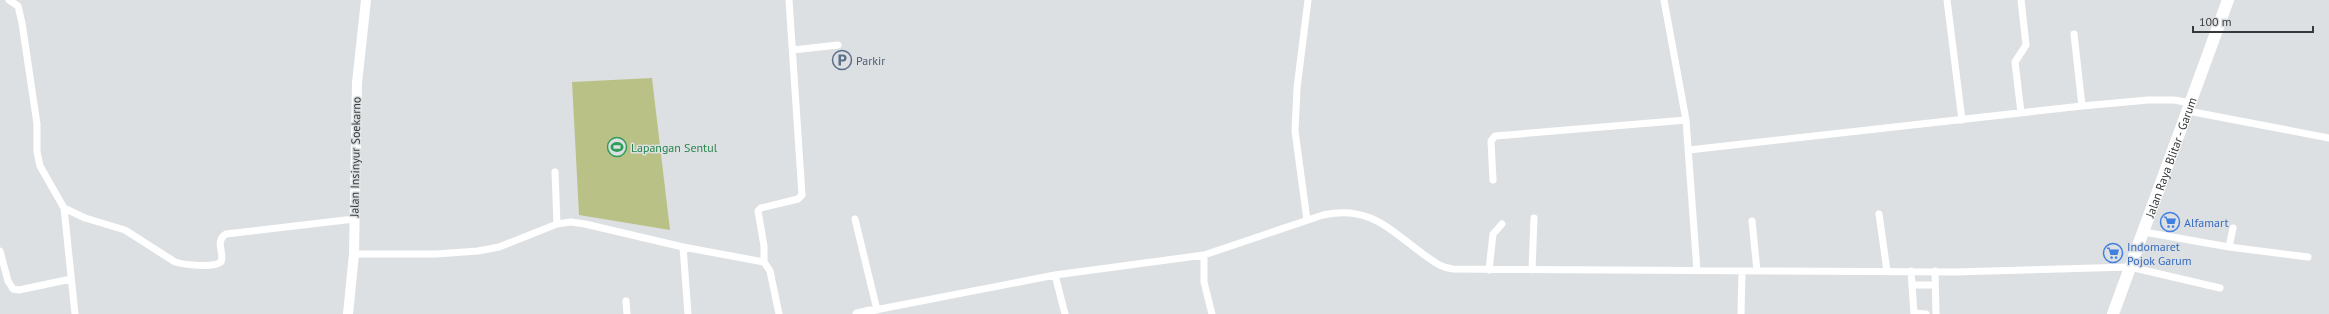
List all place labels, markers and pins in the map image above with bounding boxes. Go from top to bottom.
parking icon: Parkir [831,49,853,71]
place label: Parkir [856,53,885,68]
sports icon: Lapangan Sentul [606,136,628,158]
place label: Lapangan Sentul [631,140,718,155]
supermarket icon: Alfamart [2159,211,2181,233]
place label: Alfamart [2184,215,2229,230]
place label: Indomaret Pojok Garum [2127,239,2192,268]
supermarket icon: Indomaret Pojok Garum [2102,242,2124,264]

